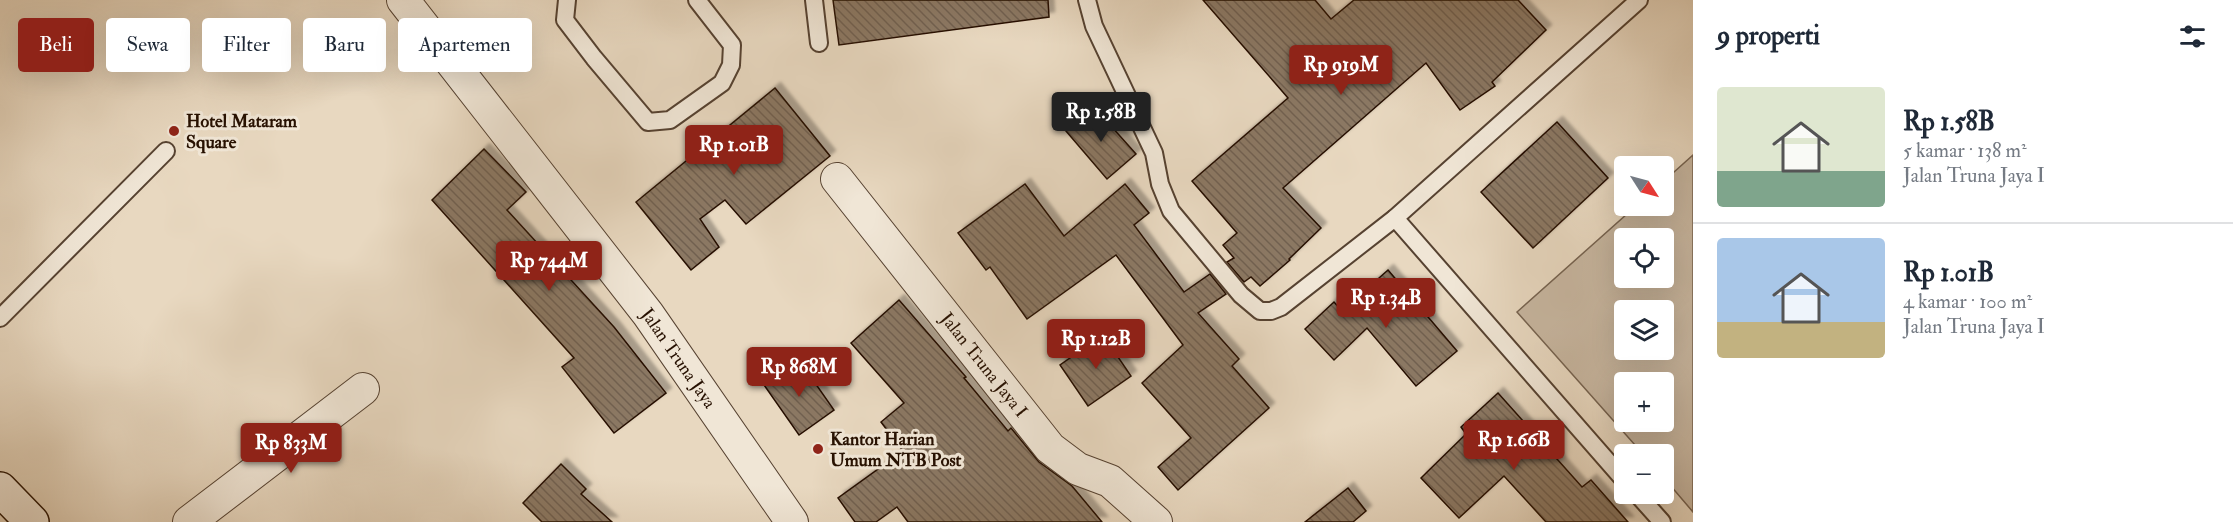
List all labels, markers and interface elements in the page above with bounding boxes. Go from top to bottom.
chip: Beli [18,18,94,72]
chip: Sewa [106,18,190,72]
chip: Filter [202,18,291,72]
chip: Baru [303,18,386,72]
chip: Apartemen [398,18,532,72]
text: 9 properti [1717,20,1820,52]
icon: filters [2176,20,2209,53]
pin: Rp 919M [1286,45,1396,96]
text: Rp 919M [1303,52,1379,77]
pin: Rp 1.58B [1039,92,1163,143]
text: Rp 1.58B [1066,99,1136,124]
text: Rp 1.58B [1903,106,1995,138]
place label: Hotel Mataram Square [186,110,298,154]
icon: home [1765,111,1837,183]
marker: Hotel Mataram Square [167,124,181,138]
pin: Rp 1.01B [672,125,796,176]
text: Rp 1.01B [699,132,769,157]
text: 5 kamar · 138 m² [1903,138,2027,163]
north arrow [1614,156,1674,216]
map controls [1614,156,1674,504]
text: Jalan Truna Jaya I [1903,163,2045,188]
button: locate [1614,228,1674,288]
pin: Rp 744M [494,241,604,292]
text: Rp 744M [510,248,588,273]
text: Rp 1.01B [1903,257,1994,289]
icon: home [1765,262,1837,334]
pin: Rp 1.34B [1324,278,1448,329]
text: Rp 1.34B [1350,285,1422,310]
text: 4 kamar · 100 m² [1903,289,2032,314]
button: layers [1614,300,1674,360]
street label: Jalan Truna Jaya [635,303,721,414]
street label: Jalan Truna Jaya I [934,307,1032,422]
text: Jalan Truna Jaya I [1903,314,2045,339]
pin: Rp 1.12B [1034,319,1158,370]
text: Rp 1.12B [1061,326,1131,351]
pin: Rp 868M [744,347,854,398]
text: Rp 868M [761,354,837,379]
button: + [1614,372,1674,432]
pin: Rp 1.66B [1452,420,1576,471]
pin: Rp 833M [236,423,346,474]
text: Rp 1.66B [1478,427,1550,452]
place label: Kantor Harian Umum NTB Post [830,428,962,472]
text: Rp 833M [255,430,327,455]
marker: Kantor Harian Umum NTB Post [811,442,825,456]
button: − [1614,444,1674,504]

